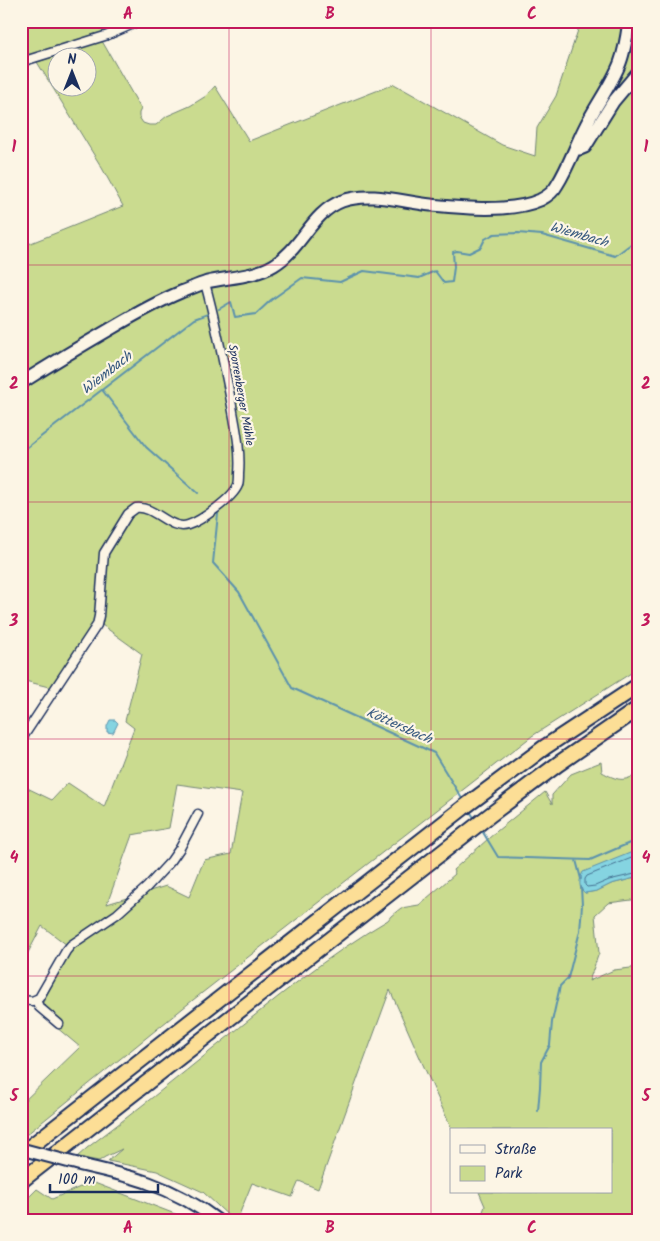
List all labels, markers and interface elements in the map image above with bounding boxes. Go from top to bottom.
text: A [123,2,133,27]
text: B [325,2,335,27]
text: C [527,2,537,27]
north arrow [48,48,98,98]
text: N [68,49,77,71]
text: 1 [12,135,17,160]
text: 1 [644,135,649,160]
water label: Wiembach [547,216,612,254]
street label: Sporrenberger Mühle [223,343,259,448]
water label: Wiembach [77,345,138,400]
text: 2 [9,372,19,397]
text: 2 [641,372,651,397]
text: 3 [9,609,19,634]
text: 3 [641,609,651,634]
water label: Köttersbach [363,702,437,751]
text: 4 [10,846,19,871]
text: 4 [642,846,651,871]
text: 5 [9,1084,20,1109]
text: 5 [641,1084,652,1109]
legend [450,1128,612,1194]
text: Straße [495,1138,537,1162]
scale bar [50,1161,158,1193]
text: Park [495,1162,523,1186]
text: 100 m [58,1168,96,1192]
text: A [123,1216,133,1241]
text: B [325,1216,335,1241]
text: C [527,1216,537,1241]

